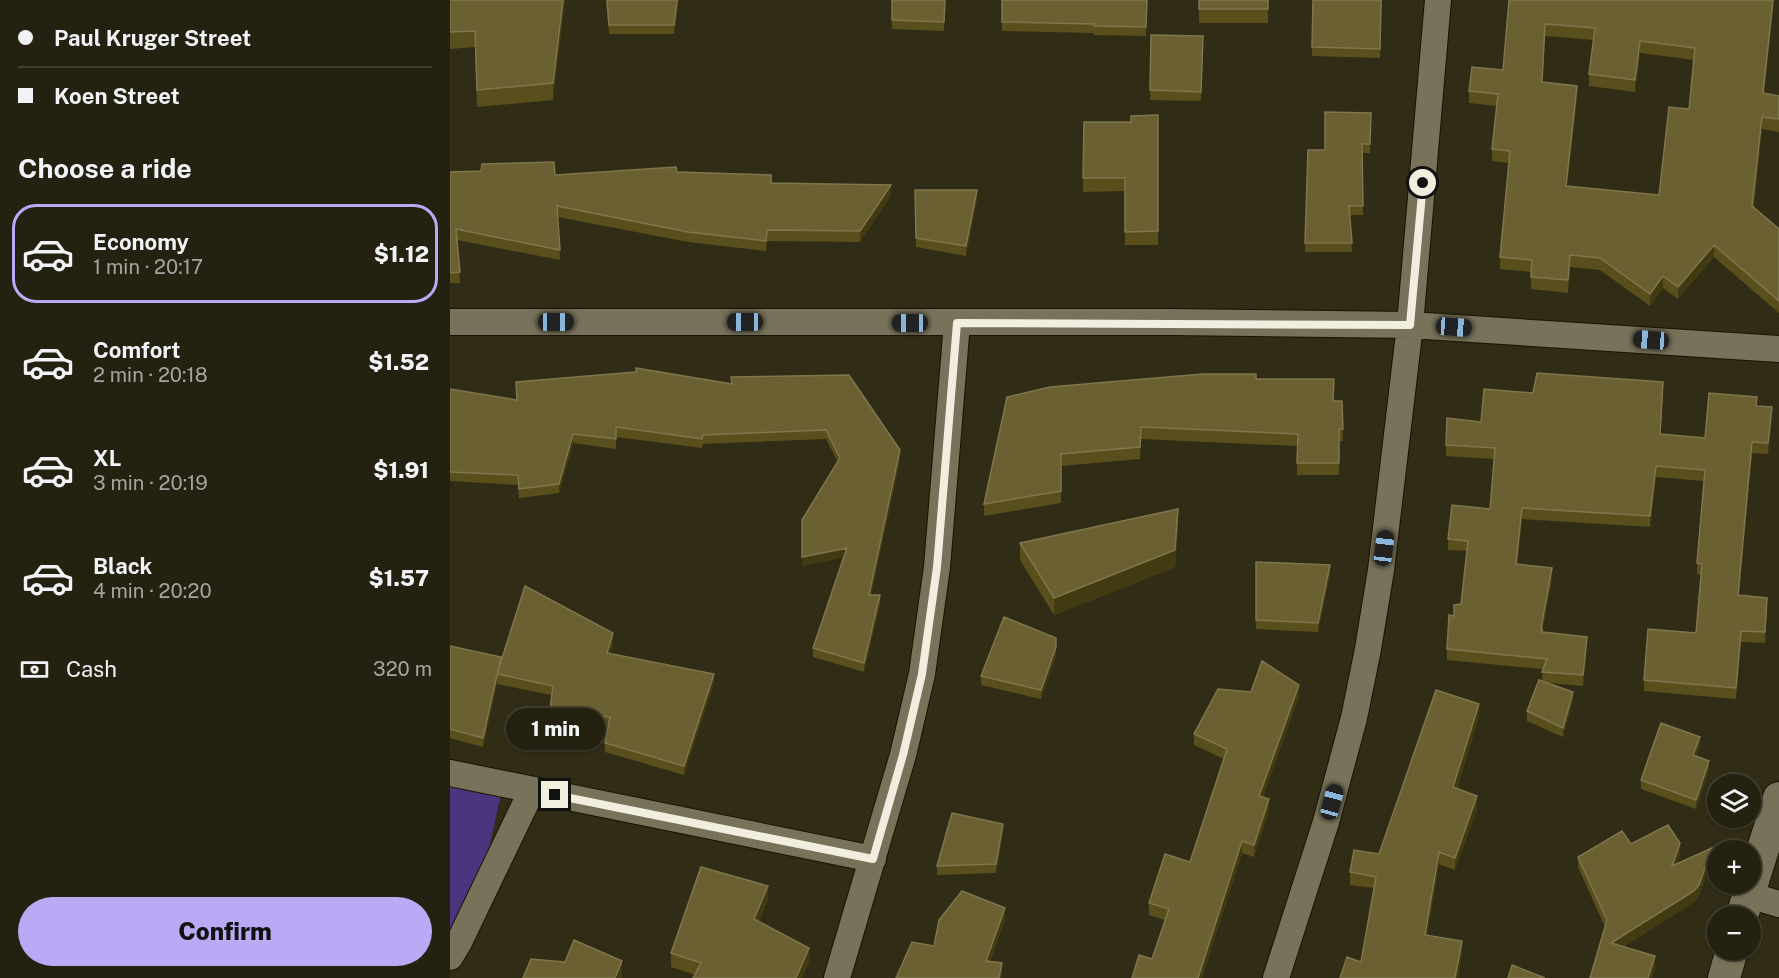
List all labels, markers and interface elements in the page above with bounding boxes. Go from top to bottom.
text: Paul Kruger Street [54,25,251,51]
text: Koen Street [54,83,180,109]
text: Choose a ride [18,152,192,184]
route start [1409,169,1436,196]
icon: car [21,227,75,281]
text: Economy [93,229,189,255]
text: $1.12 [374,241,429,267]
text: 1 min · 20:17 [93,255,203,279]
car [538,313,574,331]
car [727,313,763,331]
car [892,314,928,332]
car [1435,317,1473,337]
car [1632,330,1670,350]
icon: car [21,335,75,389]
text: Comfort [93,337,180,363]
text: $1.52 [368,349,429,375]
text: 2 min · 20:18 [93,363,208,387]
icon: car [21,443,75,497]
text: XL [93,445,121,471]
text: $1.91 [373,457,429,483]
text: 3 min · 20:19 [93,471,208,495]
car [1373,529,1395,567]
icon: car [21,551,75,605]
text: Black [93,553,152,579]
text: $1.57 [369,565,429,591]
text: 4 min · 20:20 [93,579,212,603]
icon: cash [18,653,51,686]
text: Cash [66,656,117,682]
text: 320 m [373,657,432,681]
callout: 1 min [506,708,604,750]
text: 1 min [531,717,580,741]
map controls [1707,774,1761,960]
button: layers [1707,774,1761,828]
route end [541,781,568,808]
car [1319,782,1345,822]
button: + [1707,840,1761,894]
button: Confirm [18,897,432,966]
button: − [1707,906,1761,960]

